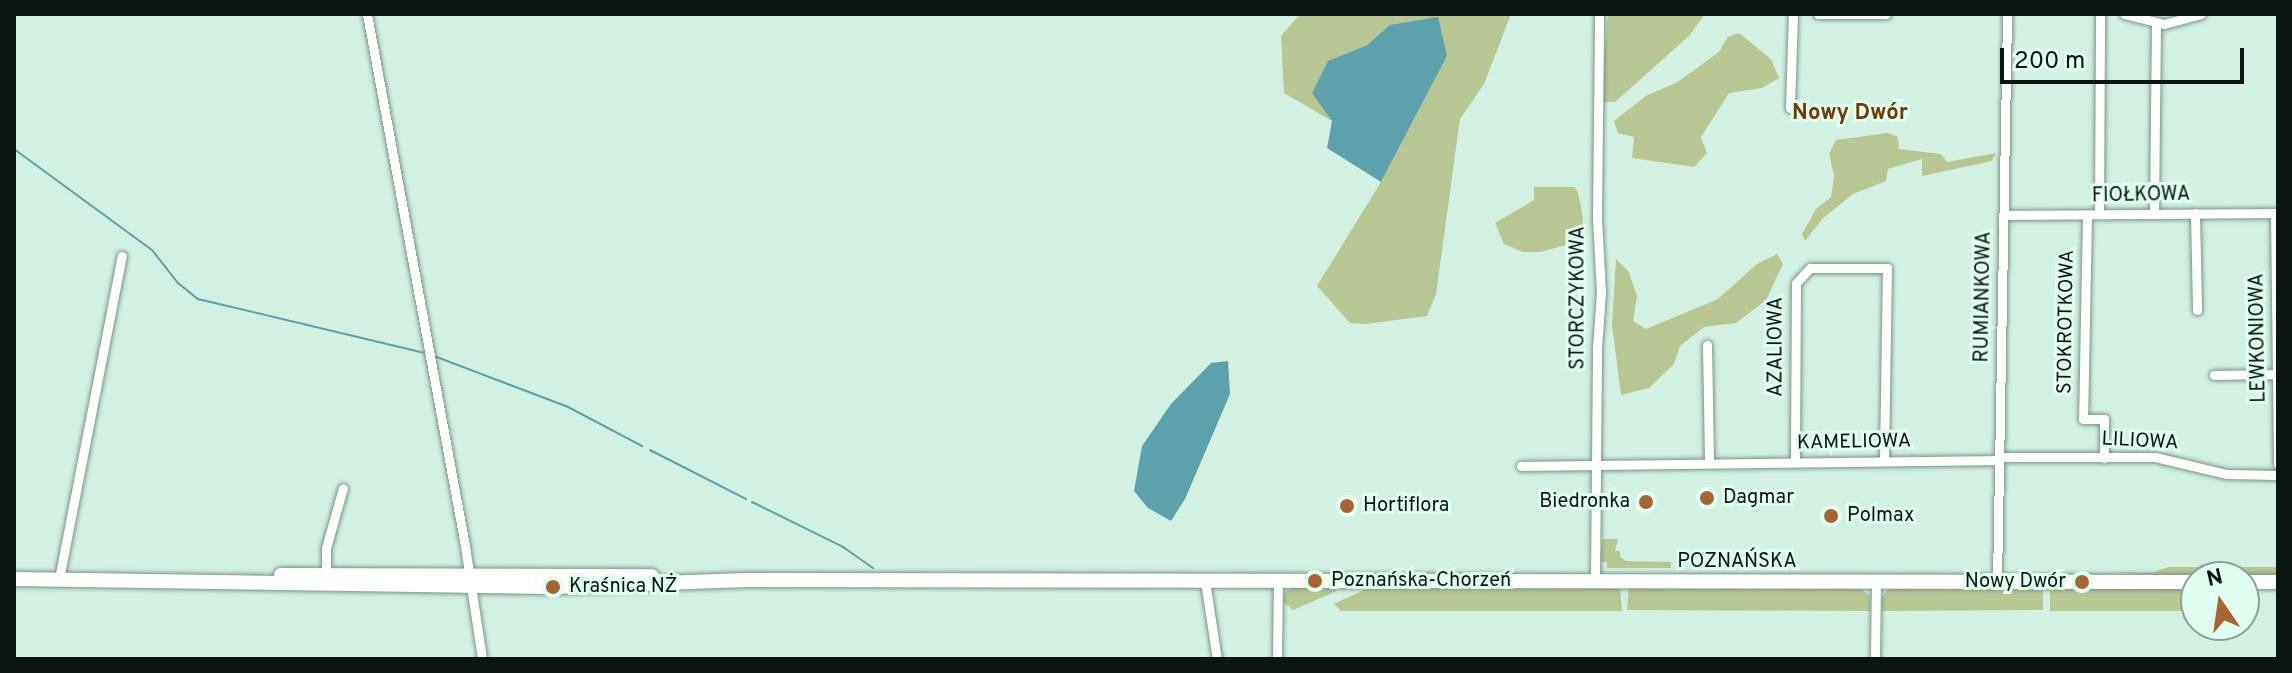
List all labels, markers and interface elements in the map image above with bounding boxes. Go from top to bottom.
scale bar [2004,32,2248,82]
text: 200 m [2014,47,2085,77]
district label: Nowy Dwór [1792,101,1908,127]
street label: FIOŁKOWA [2092,183,2190,209]
street label: STORCZYKOWA [1567,226,1591,370]
street label: RUMIANKOWA [1971,231,1997,363]
street label: STOKROTKOWA [2054,250,2080,394]
street label: LEWKONIOWA [2246,273,2272,403]
street label: AZALIOWA [1765,297,1789,397]
street label: LILIOWA [2101,428,2179,456]
street label: KAMELIOWA [1797,430,1911,456]
place label: Dagmar [1723,486,1794,510]
marker: Dagmar [1698,489,1716,507]
place label: Biedronka [1539,490,1630,514]
marker: Biedronka [1637,493,1655,511]
place label: Hortiflora [1363,494,1449,518]
marker: Hortiflora [1338,497,1356,515]
place label: Polmax [1847,504,1914,528]
marker: Polmax [1822,507,1840,525]
street label: POZNAŃSKA [1677,550,1797,574]
north arrow [2180,561,2260,641]
text: N [2204,564,2226,594]
place label: Poznańska-Chorzeń [1331,569,1511,593]
place label: Nowy Dwór [1965,570,2066,594]
marker: Poznańska-Chorzeń [1306,572,1324,590]
marker: Nowy Dwór [2073,573,2091,591]
place label: Kraśnica NŻ [569,575,677,599]
marker: Kraśnica NŻ [544,578,562,596]

